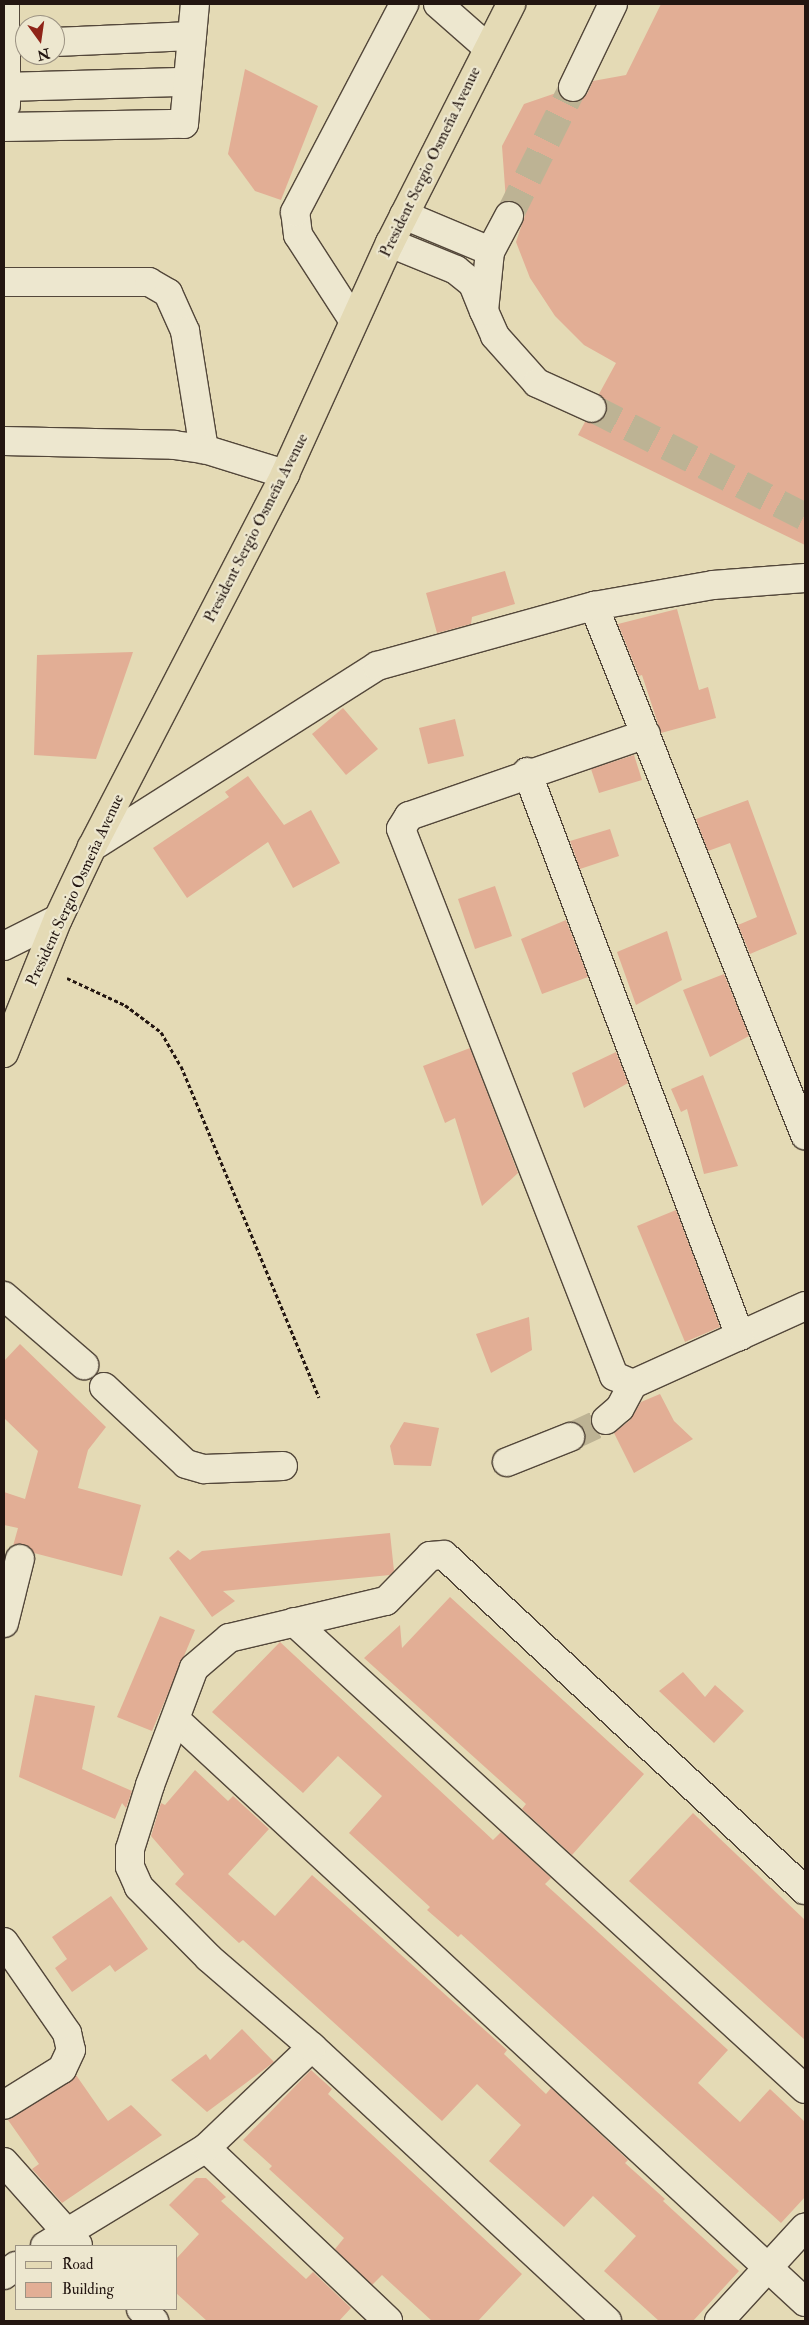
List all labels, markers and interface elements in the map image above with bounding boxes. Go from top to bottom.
north arrow [15,15,65,65]
text: N [35,44,52,64]
street label: President Sergio Osmeña Avenue [375,64,485,260]
street label: President Sergio Osmeña Avenue [200,430,312,626]
street label: President Sergio Osmeña Avenue [22,791,128,989]
legend [15,2245,178,2310]
text: Road [62,2255,93,2274]
text: Building [62,2280,114,2299]

